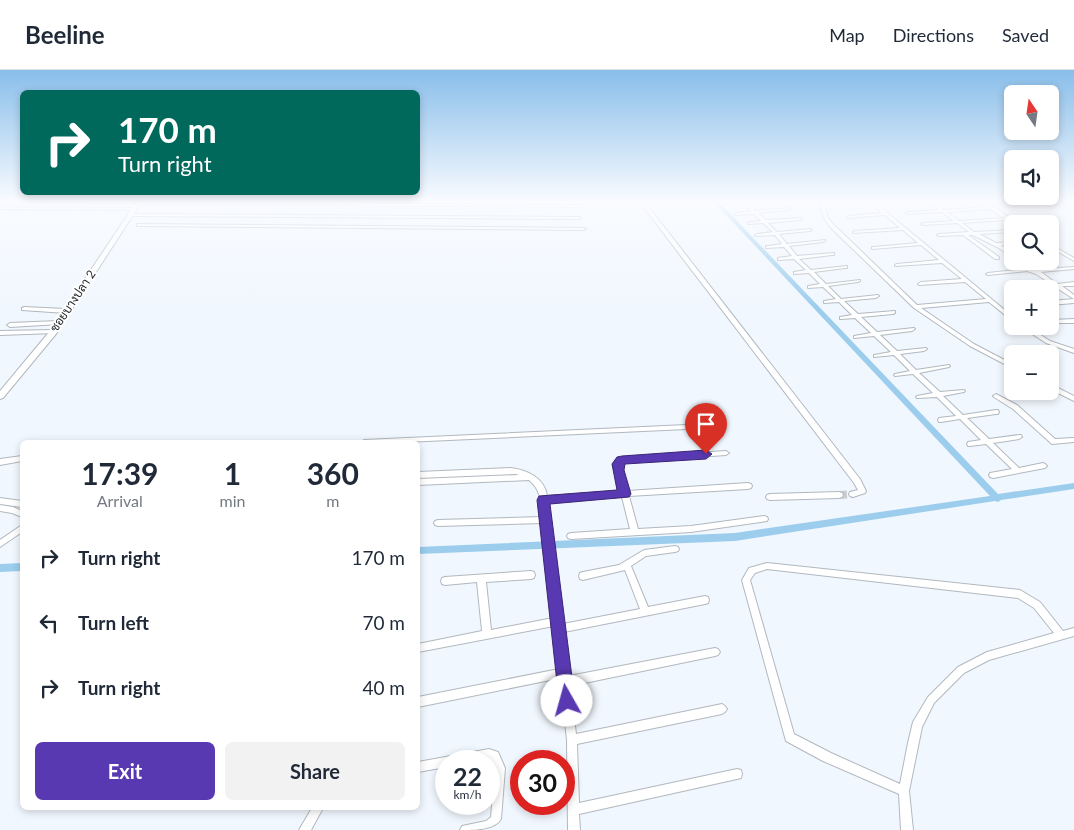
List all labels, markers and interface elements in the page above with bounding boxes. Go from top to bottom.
text: Beeline [25,20,105,49]
text: Map [829,24,865,46]
text: Directions [893,24,974,46]
text: Saved [1002,24,1049,46]
north arrow [1004,85,1059,140]
map controls [1004,85,1059,400]
text: 170 m [118,108,217,150]
icon: right [35,110,100,175]
text: Turn right [118,150,212,177]
button: sound [1004,150,1059,205]
button: search [1004,215,1059,270]
street label: ซอยบางปลา 2 [47,267,99,334]
button: + [1004,280,1059,335]
button: − [1004,345,1059,400]
pin [685,403,727,454]
icon: arrive [692,410,720,438]
text: 17:39 [81,455,158,491]
text: 1 [224,455,241,491]
text: 360 [307,455,359,491]
text: Arrival [97,491,143,510]
text: min [220,491,246,510]
text: m [326,491,339,510]
icon: right [35,544,63,572]
text: Turn right [78,546,160,569]
text: 170 m [351,546,405,569]
icon: left [35,609,63,637]
text: Turn left [78,611,149,634]
text: 70 m [362,611,405,634]
icon: right [35,674,63,702]
position arrow [540,674,592,726]
text: Turn right [78,676,160,699]
text: 40 m [362,676,405,699]
button: Exit [35,742,215,800]
button: Share [225,742,405,800]
speed limit sign: 30 [510,750,575,815]
text: 22 [453,761,482,791]
text: km/h [453,787,482,802]

